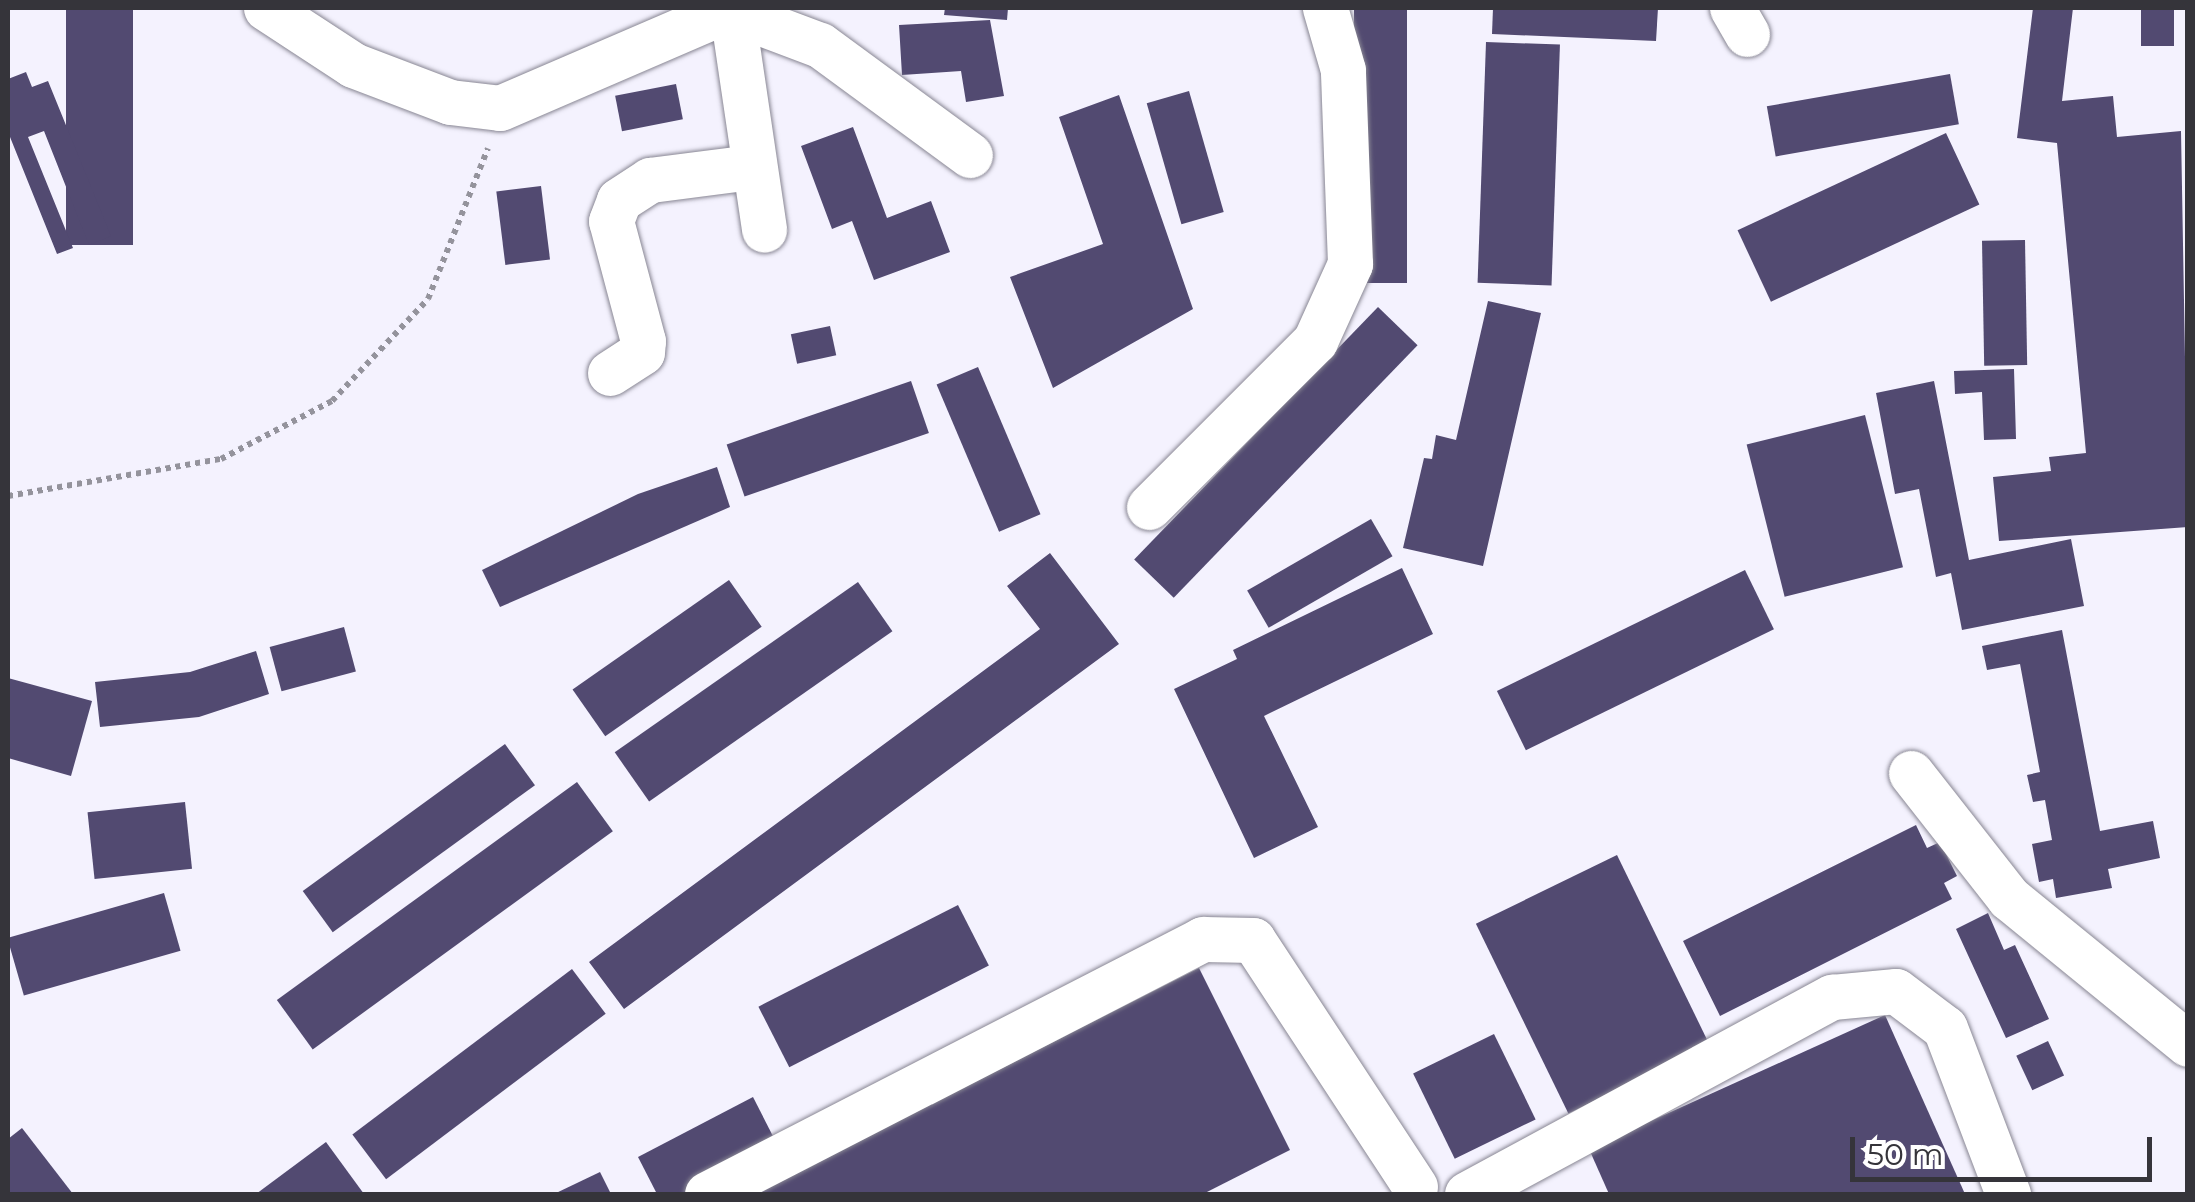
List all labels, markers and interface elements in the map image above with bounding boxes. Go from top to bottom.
scale bar [1855,1117,2158,1179]
text: 50 m [1867,1136,1944,1173]

